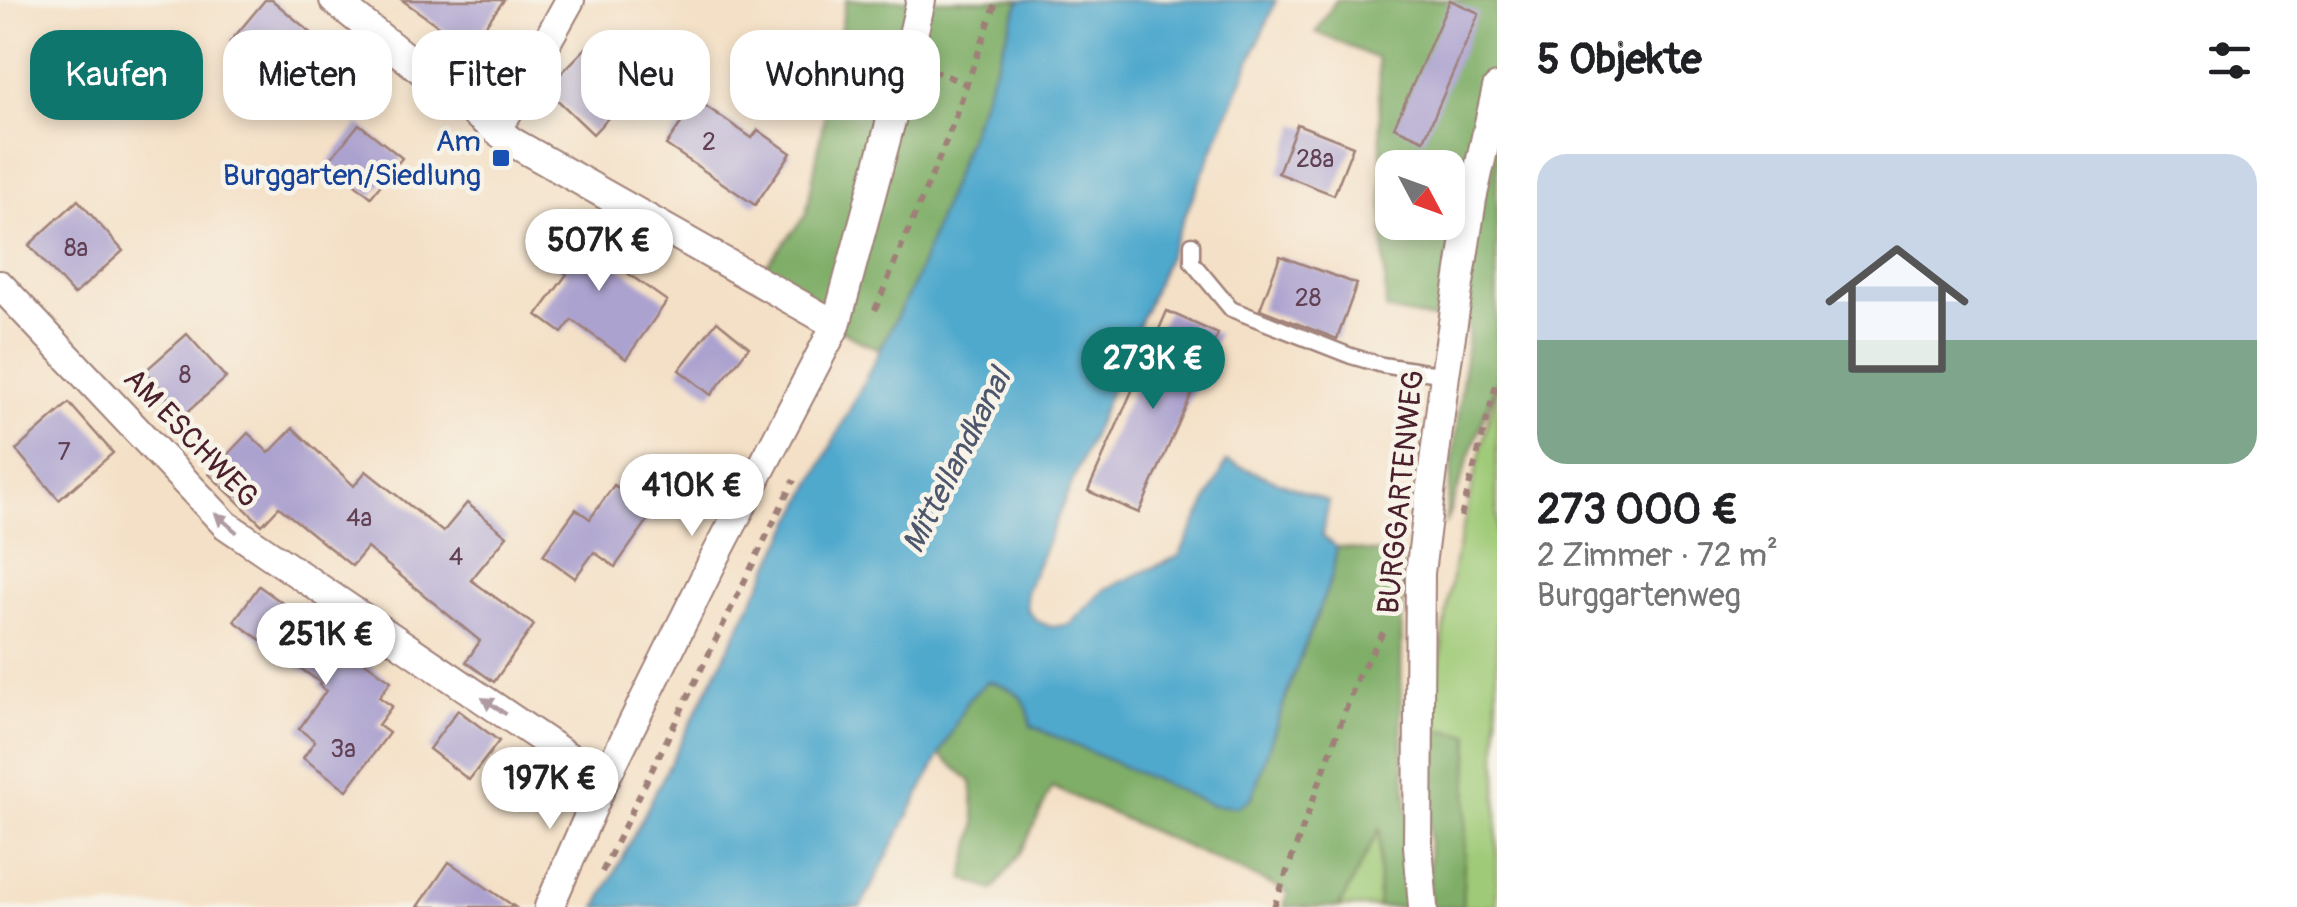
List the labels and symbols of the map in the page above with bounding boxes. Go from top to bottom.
place label: Am Burggarten/Siedlung [223,123,481,194]
house number: 2 [702,127,716,158]
house number: 28a [1296,144,1334,175]
marker: Am Burggarten/Siedlung [490,147,512,169]
north arrow [1375,150,1465,240]
pin: 507K € [518,209,680,294]
house number: 8a [64,233,88,264]
house number: 28 [1295,283,1321,314]
pin: 273K € [1072,327,1234,412]
water label: Mittellandkanal [894,359,1022,560]
house number: 8 [179,360,191,391]
street label: AM ESCHWEG [115,361,267,515]
street label: BURGGARTENWEG [1370,368,1432,616]
house number: 7 [57,437,71,468]
pin: 410K € [611,454,773,539]
house number: 4a [346,503,372,534]
one-way arrow [214,512,239,534]
house number: 4 [449,542,463,573]
pin: 251K € [245,603,407,688]
one-way arrow [480,698,507,716]
house number: 3a [330,734,356,765]
pin: 197K € [469,747,631,832]

